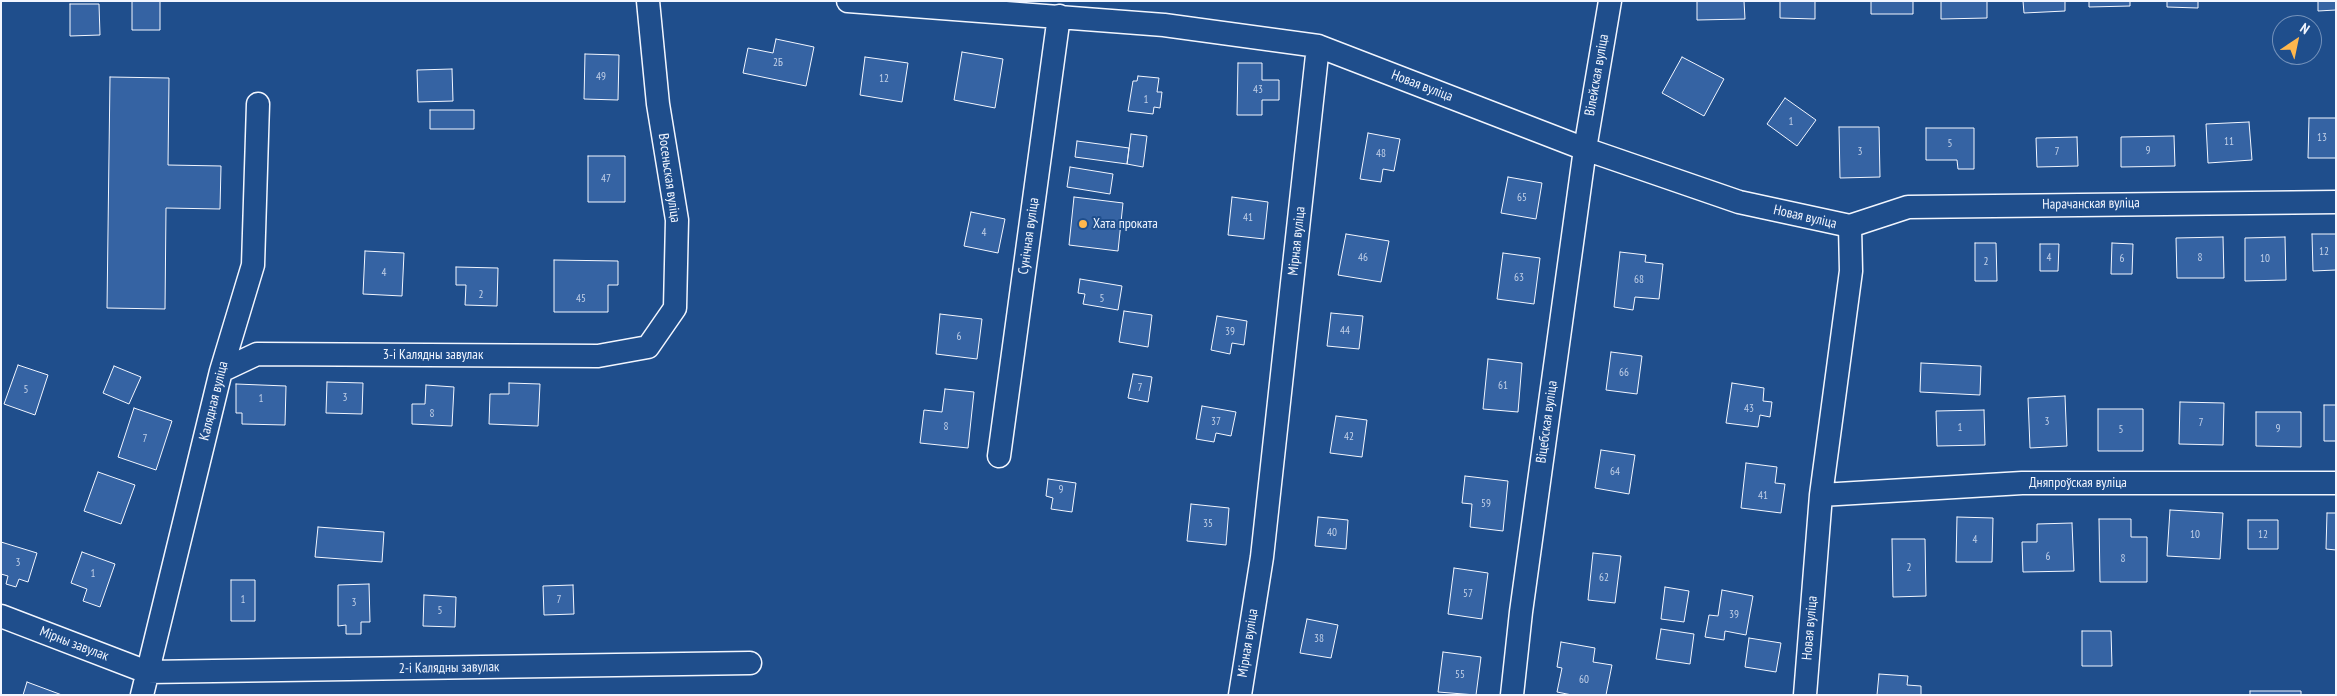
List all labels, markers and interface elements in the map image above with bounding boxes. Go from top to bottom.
north arrow [2272,15,2322,65]
text: N [2297,19,2313,38]
street label: Вілейская вуліца [1582,33,1612,117]
house number: 2Б [773,56,783,70]
street label: Новая вуліца [1389,67,1455,105]
house number: 49 [596,70,606,84]
house number: 12 [879,72,889,86]
house number: 43 [1253,83,1263,97]
house number: 1 [1144,93,1148,107]
house number: 1 [1789,115,1793,129]
house number: 13 [2317,131,2327,145]
street label: Восеньская вуліца [654,132,684,224]
house number: 11 [2224,135,2234,149]
house number: 5 [1948,137,1952,151]
house number: 9 [2146,144,2150,158]
house number: 3 [1858,145,1862,159]
house number: 7 [2055,145,2059,159]
house number: 48 [1376,147,1386,161]
house number: 47 [601,172,611,186]
house number: 65 [1517,191,1527,205]
street label: Нарачанская вуліца [2042,195,2140,213]
street label: Сунічная вуліца [1015,196,1043,276]
street label: Новая вуліца [1772,202,1838,232]
street label: Мірная вуліца [1285,206,1309,276]
house number: 41 [1243,211,1253,225]
place label: Хата проката [1093,216,1158,232]
marker: Хата проката [1077,218,1089,230]
house number: 4 [982,226,986,240]
house number: 12 [2319,245,2329,259]
house number: 46 [1358,251,1368,265]
house number: 4 [2047,251,2051,265]
house number: 8 [2198,251,2202,265]
house number: 6 [2120,252,2124,266]
house number: 10 [2260,252,2270,266]
house number: 2 [1984,255,1988,269]
house number: 4 [382,266,386,280]
house number: 63 [1514,271,1524,285]
house number: 68 [1634,273,1644,287]
house number: 2 [479,288,483,302]
house number: 45 [576,292,586,306]
house number: 5 [1100,292,1104,306]
house number: 44 [1340,324,1350,338]
house number: 39 [1225,325,1235,339]
house number: 6 [957,330,961,344]
street label: 3-і Калядны завулак [383,347,483,363]
street label: Калядная вуліца [196,360,232,442]
house number: 66 [1619,366,1629,380]
house number: 61 [1498,379,1508,393]
street label: Віцебская вуліца [1533,380,1561,464]
house number: 7 [1138,381,1142,395]
house number: 5 [24,383,28,397]
house number: 3 [343,391,347,405]
house number: 1 [259,392,263,406]
house number: 43 [1744,402,1754,416]
house number: 8 [430,407,434,421]
house number: 37 [1211,415,1221,429]
house number: 3 [2045,415,2049,429]
house number: 7 [2199,416,2203,430]
house number: 8 [944,420,948,434]
house number: 1 [1958,421,1962,435]
house number: 9 [2276,422,2280,436]
house number: 5 [2119,423,2123,437]
house number: 42 [1344,430,1354,444]
house number: 7 [143,432,147,446]
house number: 64 [1610,465,1620,479]
street label: Дняпроўская вуліца [2029,475,2127,491]
house number: 9 [1059,483,1063,497]
house number: 41 [1758,489,1768,503]
house number: 59 [1481,497,1491,511]
house number: 35 [1203,517,1213,531]
house number: 40 [1327,526,1337,540]
house number: 10 [2190,528,2200,542]
house number: 12 [2258,528,2268,542]
house number: 4 [1973,533,1977,547]
house number: 6 [2046,550,2050,564]
house number: 8 [2121,552,2125,566]
house number: 3 [16,556,20,570]
house number: 2 [1907,561,1911,575]
house number: 1 [91,567,95,581]
house number: 62 [1599,571,1609,585]
house number: 57 [1463,587,1473,601]
house number: 1 [241,593,245,607]
house number: 7 [557,593,561,607]
street label: Новая вуліца [1799,595,1821,661]
house number: 3 [352,596,356,610]
house number: 5 [438,604,442,618]
street label: Мірная вуліца [1234,607,1262,679]
house number: 39 [1729,608,1739,622]
street label: Мірны завулак [37,623,111,665]
house number: 38 [1314,632,1324,646]
street label: 2-і Калядны завулак [399,659,499,677]
house number: 55 [1455,668,1465,682]
house number: 60 [1579,673,1589,687]

